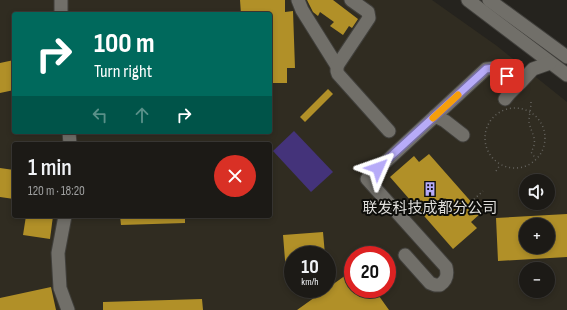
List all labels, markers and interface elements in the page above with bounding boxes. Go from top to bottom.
text: 100 m [94,27,155,60]
icon: right [28,28,80,80]
pin [490,59,524,93]
text: Turn right [94,61,152,82]
icon: arrive [496,65,518,87]
icon: left [89,104,111,126]
icon: ahead [131,104,153,126]
icon: right [173,104,195,126]
position arrow [357,147,399,189]
text: 1 min [28,153,72,182]
button: close [214,155,256,197]
map controls [519,174,555,298]
button: sound [519,174,555,210]
building icon: 联发科技成都分公司 [422,181,438,197]
text: 120 m · 18:20 [28,183,85,199]
place label: 联发科技成都分公司 [362,199,498,218]
button: + [519,218,555,254]
speed limit sign: 20 [344,246,396,298]
text: 10 [301,255,319,279]
button: − [519,262,555,298]
text: km/h [301,276,319,288]

